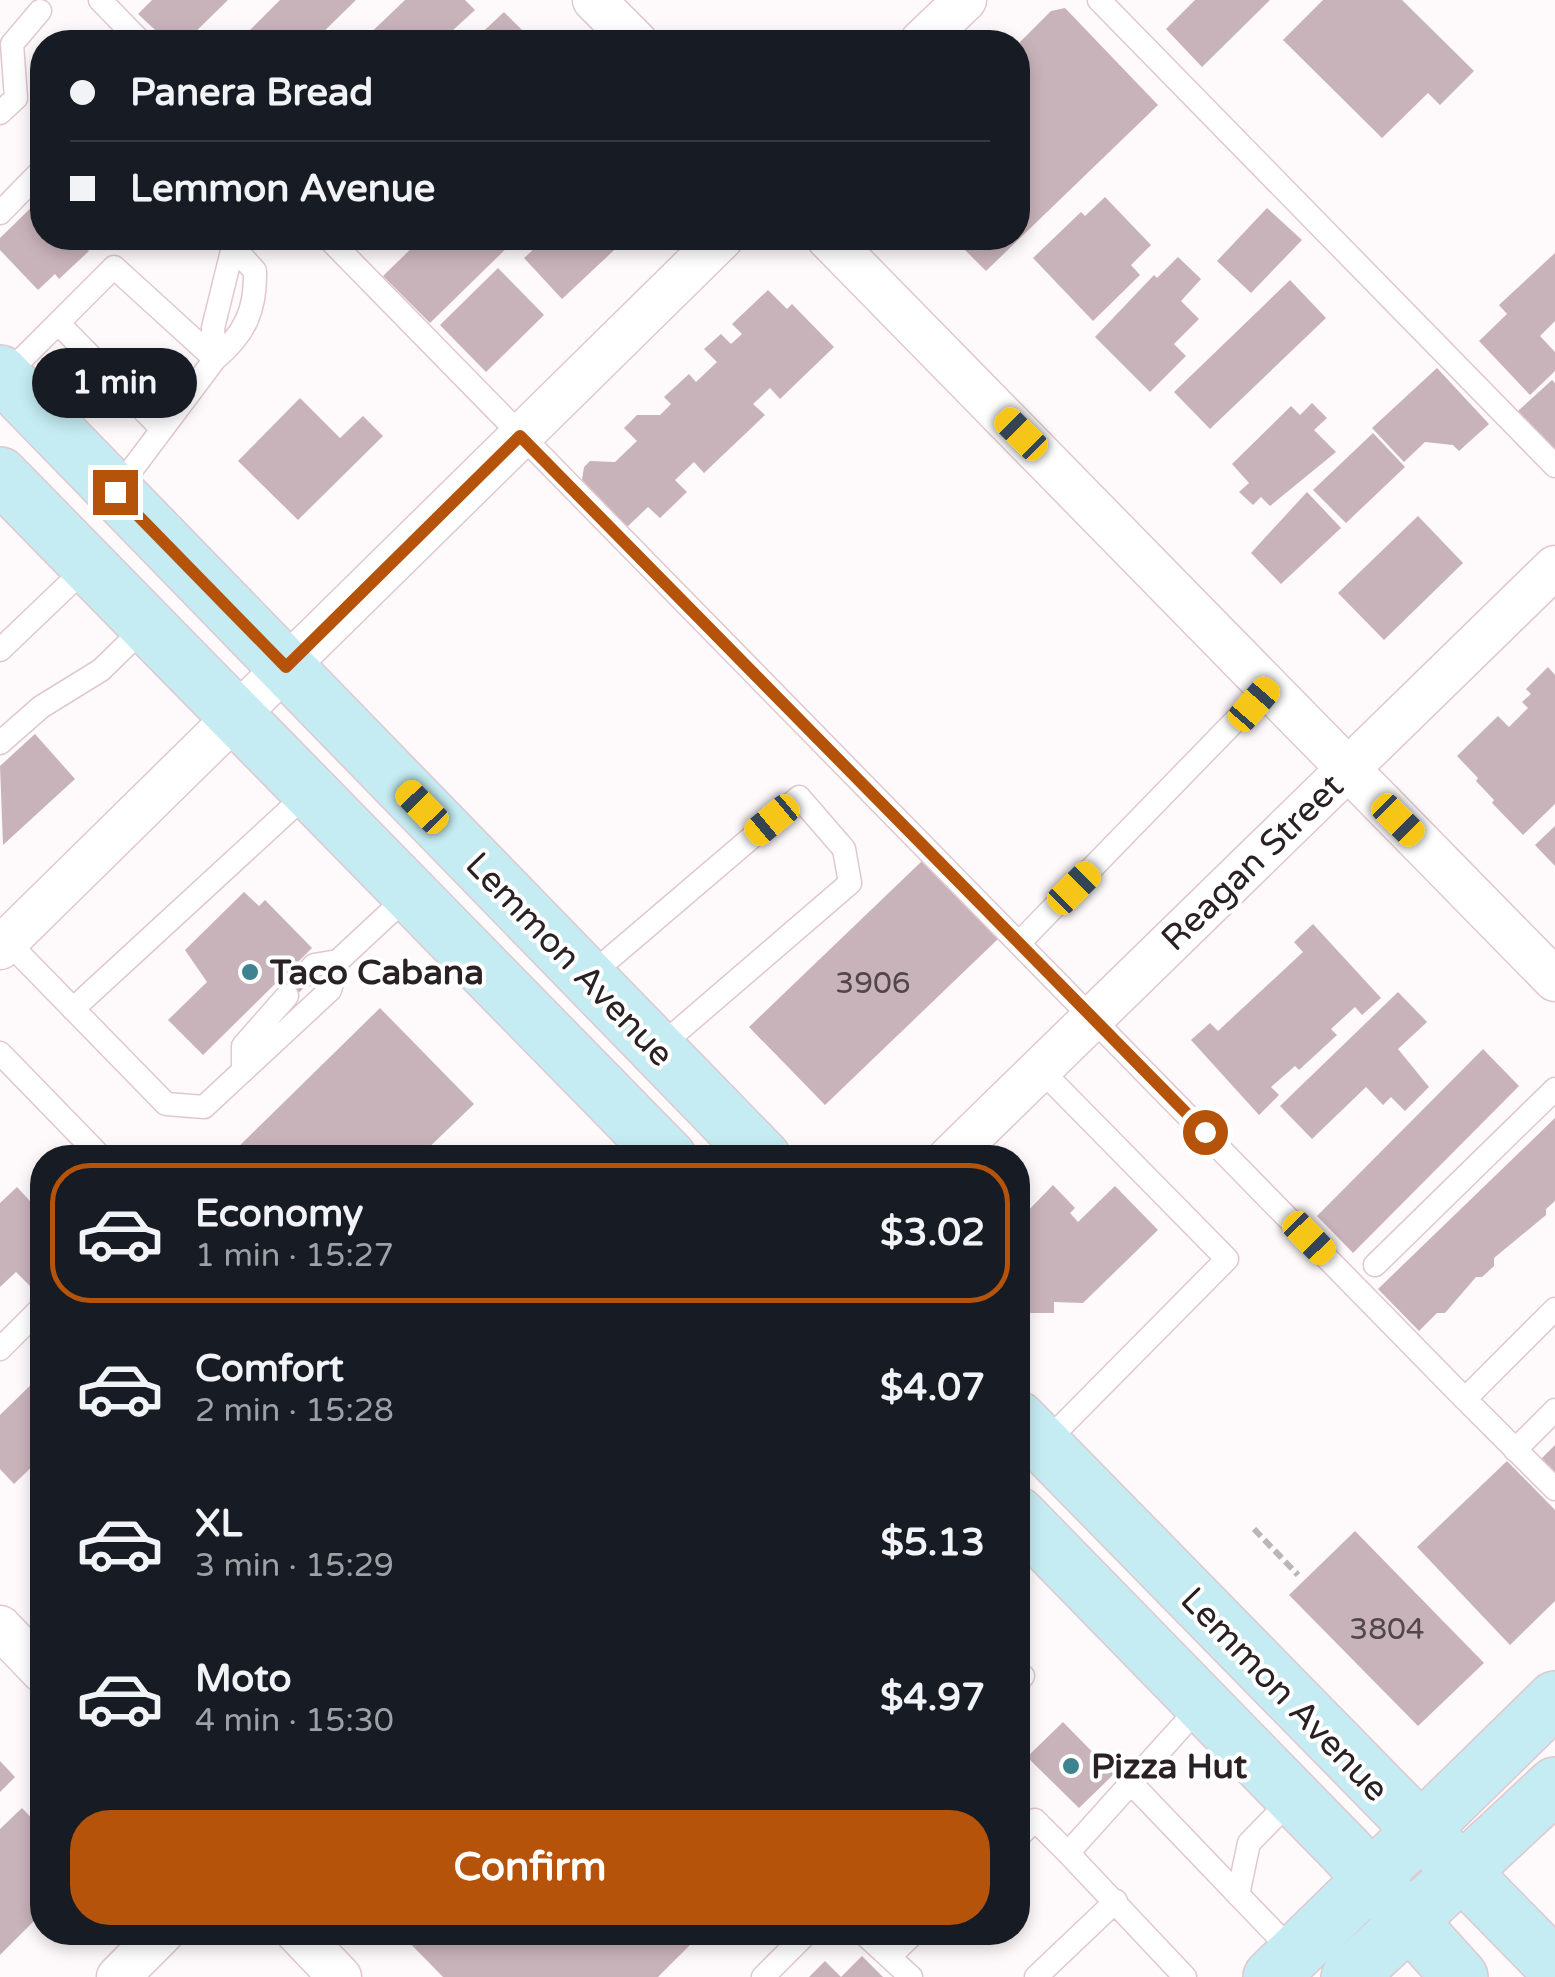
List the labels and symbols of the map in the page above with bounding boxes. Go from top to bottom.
callout: 1 min [32,347,198,417]
car [989,402,1053,466]
route end [93,470,138,515]
car [1223,672,1285,736]
street label: Reagan Street [1153,765,1352,960]
car [390,775,454,839]
car [1366,788,1430,852]
car [739,789,805,851]
street label: Lemmon Avenue [457,844,682,1075]
car [1042,856,1106,920]
place label: Taco Cabana [269,952,484,994]
marker: Taco Cabana [239,961,261,983]
house number: 3906 [835,965,911,1002]
route start [1183,1110,1228,1155]
car [1277,1206,1341,1270]
street label: Lemmon Avenue [1172,1579,1397,1810]
house number: 3804 [1349,1611,1425,1648]
place label: Pizza Hut [1091,1746,1248,1788]
marker: Pizza Hut [1060,1755,1082,1777]

